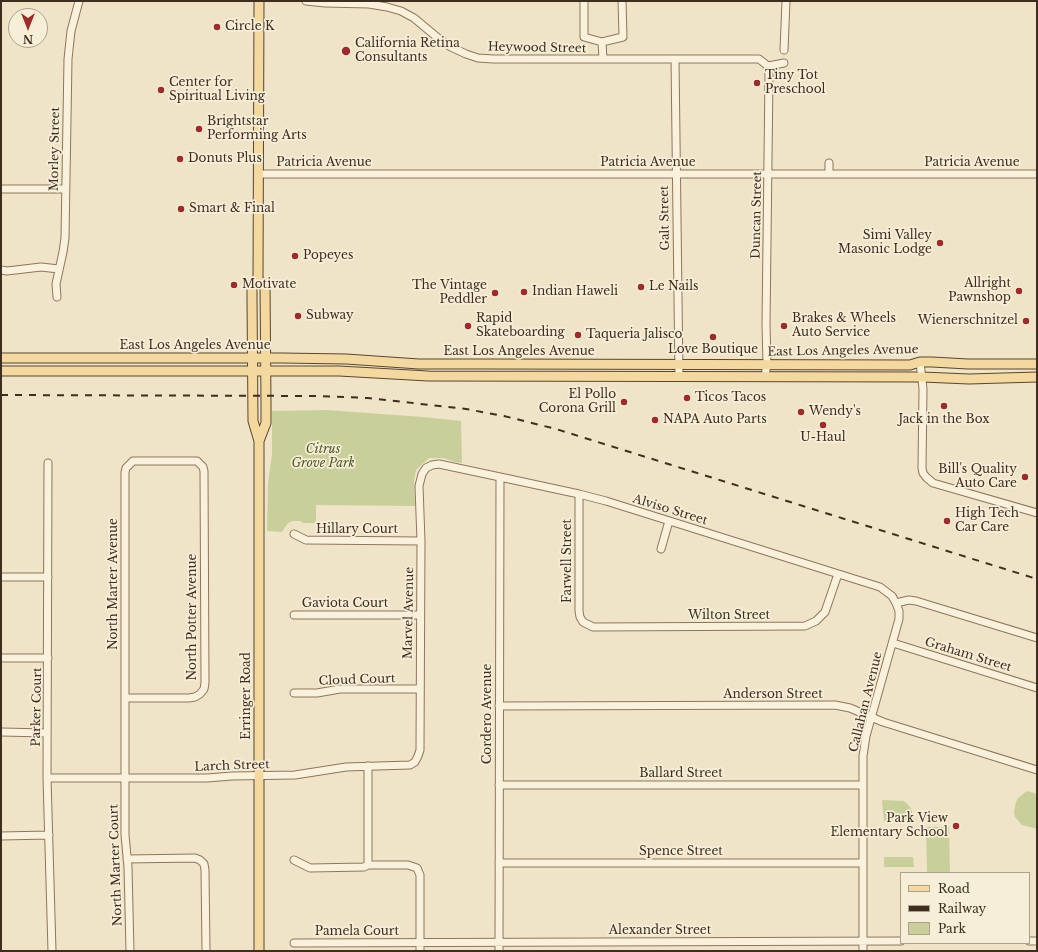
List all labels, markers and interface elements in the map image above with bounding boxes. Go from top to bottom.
north arrow [8,8,48,48]
place label: Circle K [225,20,274,34]
marker: Circle K [212,22,222,32]
text: N [23,32,33,46]
place label: California Retina Consultants [355,37,460,65]
street label: Heywood Street [488,40,586,56]
marker: California Retina Consultants [340,45,352,57]
place label: Tiny Tot Preschool [765,69,825,97]
place label: Center for Spiritual Living [169,76,265,104]
marker: Tiny Tot Preschool [752,78,762,88]
marker: Center for Spiritual Living [156,85,166,95]
street label: Morley Street [47,107,63,191]
place label: Brightstar Performing Arts [207,115,307,143]
marker: Brightstar Performing Arts [194,124,204,134]
place label: Donuts Plus [188,152,262,166]
marker: Donuts Plus [175,154,185,164]
street label: Patricia Avenue [276,156,372,170]
street label: Patricia Avenue [600,156,696,170]
street label: Patricia Avenue [924,156,1020,170]
street label: Duncan Street [749,171,765,259]
street label: Galt Street [657,185,673,251]
place label: Smart & Final [189,202,275,216]
marker: Smart & Final [176,204,186,214]
place label: Simi Valley Masonic Lodge [838,229,932,257]
marker: Simi Valley Masonic Lodge [935,238,945,248]
place label: Popeyes [303,249,353,263]
marker: Popeyes [290,251,300,261]
place label: Allright Pawnshop [948,277,1011,305]
place label: Motivate [242,278,296,292]
place label: The Vintage Peddler [412,279,487,307]
marker: Motivate [229,280,239,290]
place label: Le Nails [649,280,699,294]
marker: Le Nails [636,282,646,292]
place label: Indian Haweli [532,285,618,299]
marker: Allright Pawnshop [1014,286,1024,296]
marker: Indian Haweli [519,287,529,297]
marker: The Vintage Peddler [490,288,500,298]
place label: Subway [306,309,354,323]
marker: Subway [293,311,303,321]
place label: Rapid Skateboarding [476,312,565,340]
place label: Brakes & Wheels Auto Service [792,312,896,340]
place label: Wienerschnitzel [918,314,1018,328]
marker: Wienerschnitzel [1021,316,1031,326]
marker: Rapid Skateboarding [463,321,473,331]
marker: Brakes & Wheels Auto Service [779,321,789,331]
place label: Taqueria Jalisco [586,328,682,342]
marker: Taqueria Jalisco [573,330,583,340]
marker: Love Boutique [708,332,718,342]
street label: East Los Angeles Avenue [119,339,271,353]
street label: East Los Angeles Avenue [767,342,919,360]
place label: Love Boutique [668,343,758,357]
street label: East Los Angeles Avenue [443,345,595,359]
place label: El Pollo Corona Grill [539,388,616,416]
place label: Ticos Tacos [695,391,766,405]
marker: Ticos Tacos [682,393,692,403]
marker: El Pollo Corona Grill [619,397,629,407]
marker: Jack in the Box [939,401,949,411]
place label: Wendy's [809,405,861,419]
marker: Wendy's [796,407,806,417]
place label: NAPA Auto Parts [663,413,767,427]
place label: Jack in the Box [898,413,990,427]
marker: NAPA Auto Parts [650,415,660,425]
marker: U-Haul [818,420,828,430]
place label: U-Haul [800,431,846,445]
park label: Citrus Grove Park [291,443,355,471]
place label: Bill's Quality Auto Care [938,463,1017,491]
marker: Bill's Quality Auto Care [1020,472,1030,482]
street label: Alviso Street [631,492,709,528]
place label: High Tech Car Care [955,507,1019,535]
marker: High Tech Car Care [942,516,952,526]
street label: North Marter Avenue [107,518,121,650]
street label: Farwell Street [561,519,575,603]
street label: Hillary Court [316,523,398,537]
street label: North Potter Avenue [186,554,200,680]
street label: Marvel Avenue [401,567,417,659]
street label: Gaviota Court [302,597,388,611]
street label: Wilton Street [688,609,770,623]
street label: Graham Street [923,635,1013,675]
street label: Callahan Avenue [847,650,885,754]
street label: Erringer Road [240,652,254,740]
street label: Cordero Avenue [481,664,495,764]
street label: Parker Court [29,667,45,747]
street label: Cloud Court [318,671,396,689]
street label: Anderson Street [723,688,823,702]
street label: Larch Street [194,757,270,775]
street label: Ballard Street [639,767,723,781]
street label: North Marter Court [107,804,125,926]
place label: Park View Elementary School [830,812,948,840]
marker: Park View Elementary School [951,821,961,831]
street label: Spence Street [639,845,723,859]
legend [900,872,1030,944]
text: Road [938,881,970,896]
text: Railway [938,901,986,916]
text: Park [938,921,966,936]
street label: Alexander Street [609,924,711,938]
street label: Pamela Court [315,925,399,939]

